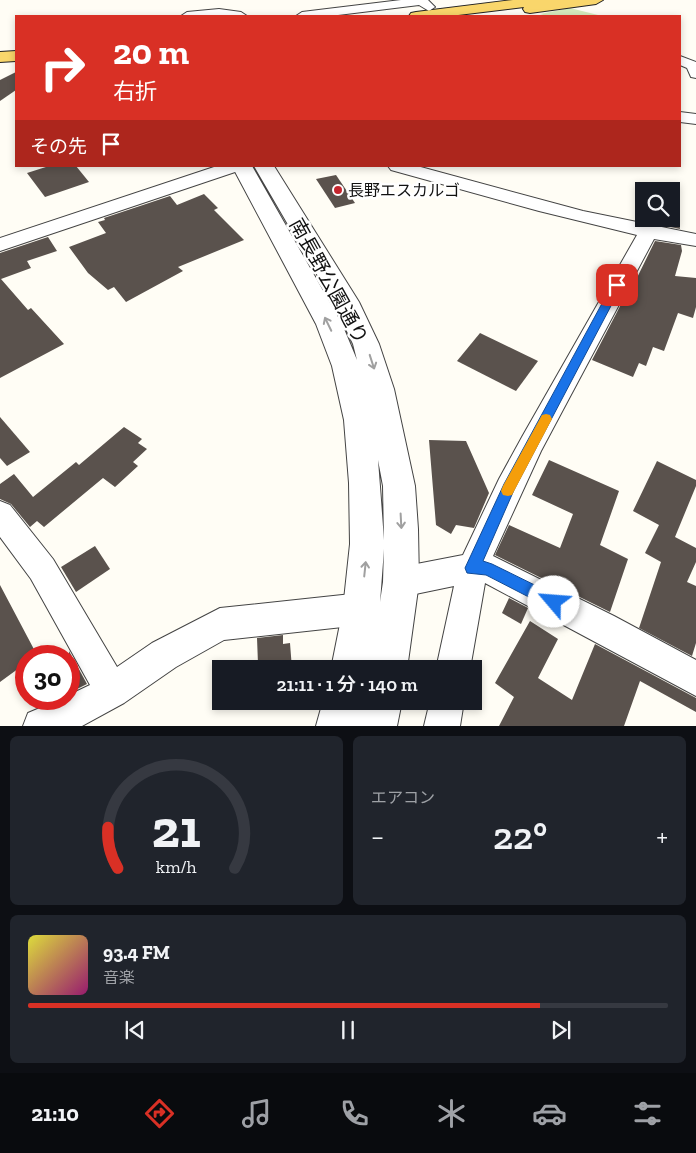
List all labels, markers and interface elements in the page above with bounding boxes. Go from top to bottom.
text: 20 m [113,31,189,73]
icon: right [30,35,95,100]
text: 右折 [113,78,157,105]
icon: arrive [97,130,125,158]
text: その先 [30,135,87,158]
place label: 長野エスカルゴ [348,181,460,200]
map controls [635,182,680,227]
button: search [635,182,680,227]
marker: 長野エスカルゴ [332,184,344,196]
street label: 南長野公園通り [285,214,373,348]
pin [596,264,638,306]
icon: arrive [603,271,631,299]
one-way arrow [323,317,333,332]
one-way arrow [367,354,377,370]
one-way arrow [396,512,406,529]
one-way arrow [360,561,370,577]
position arrow [527,575,579,627]
speed limit sign: 30 [15,645,80,710]
text: 21:11 · 1 分 · 140 m [276,673,418,696]
text: エアコン [371,788,435,807]
text: 21 [152,798,201,860]
text: 22° [493,813,547,859]
text: − [371,820,384,853]
text: + [656,820,668,853]
text: km/h [156,856,197,878]
text: 93.4 FM [103,941,170,964]
text: 音楽 [103,968,135,987]
icon: previous [121,1016,149,1044]
icon: pause [334,1016,362,1044]
icon: next [547,1016,575,1044]
icon: directions [142,1096,177,1131]
icon: music [239,1096,274,1131]
icon: phone [337,1096,372,1131]
icon: climate [434,1096,469,1131]
icon: car [532,1096,567,1131]
icon: filters [630,1096,665,1131]
text: 21:10 [31,1100,79,1127]

